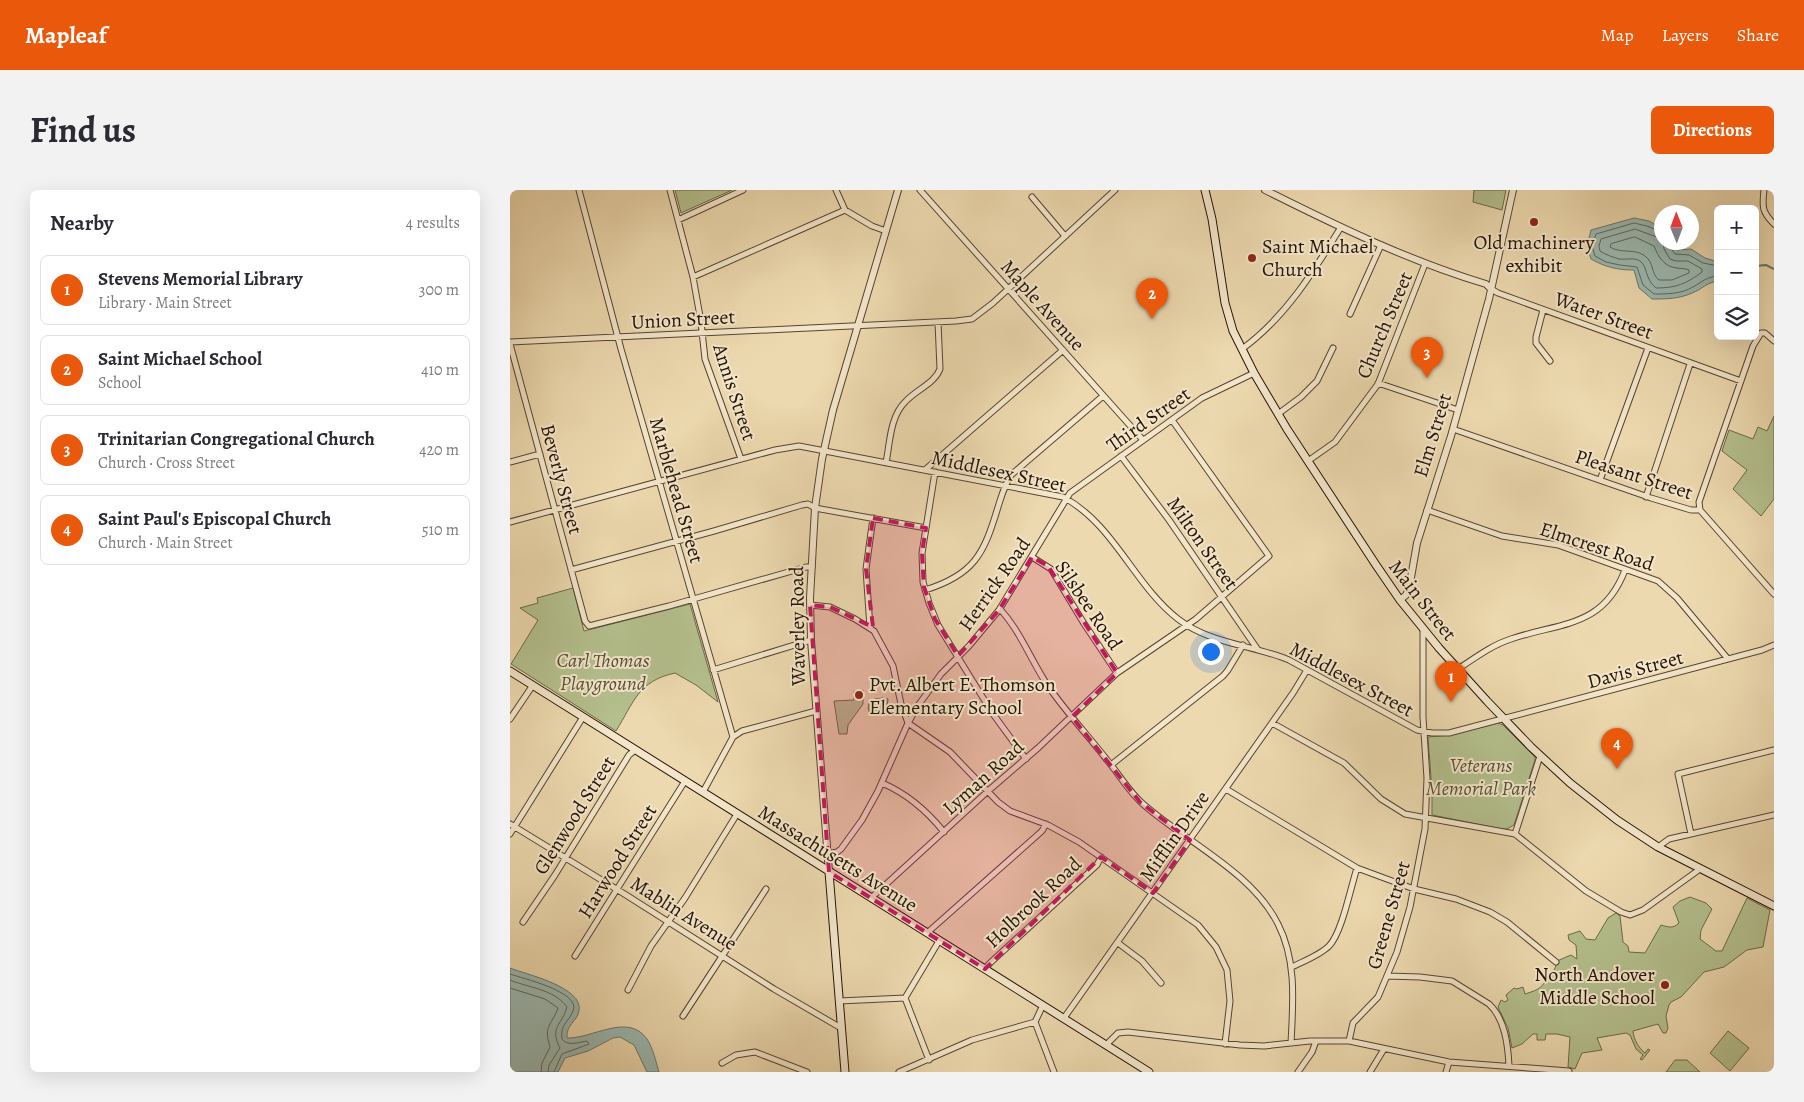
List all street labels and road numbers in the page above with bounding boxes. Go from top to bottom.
street label: Maple Avenue [994,254,1091,357]
street label: Church Street [1350,267,1419,383]
street label: Water Street [1550,285,1657,346]
street label: Union Street [630,303,736,336]
street label: Annis Street [706,339,763,444]
street label: Third Street [1101,380,1196,458]
street label: Elm Street [1407,389,1458,480]
street label: Marblehead Street [643,414,710,567]
street label: Beverly Street [534,421,589,538]
street label: Pleasant Street [1572,443,1697,506]
street label: Middlesex Street [929,444,1069,499]
street label: Milton Street [1161,491,1245,596]
street label: Elmcrest Road [1536,515,1658,578]
street label: Herrick Road [952,532,1037,637]
street label: Main Street [1382,554,1463,647]
street label: Silsbee Road [1049,555,1129,656]
street label: Waverley Road [783,566,812,687]
street label: Middlesex Street [1285,635,1419,724]
street label: Davis Street [1584,644,1687,695]
street label: Lyman Road [937,733,1030,821]
street label: Glenwood Street [527,750,622,880]
street label: Mifflin Drive [1133,785,1216,887]
street label: Massachusetts Avenue [753,798,923,918]
street label: Harwood Street [572,799,663,923]
street label: Holbrook Road [979,851,1088,954]
street label: Greene Street [1360,858,1417,972]
street label: Mablin Avenue [625,870,742,957]

